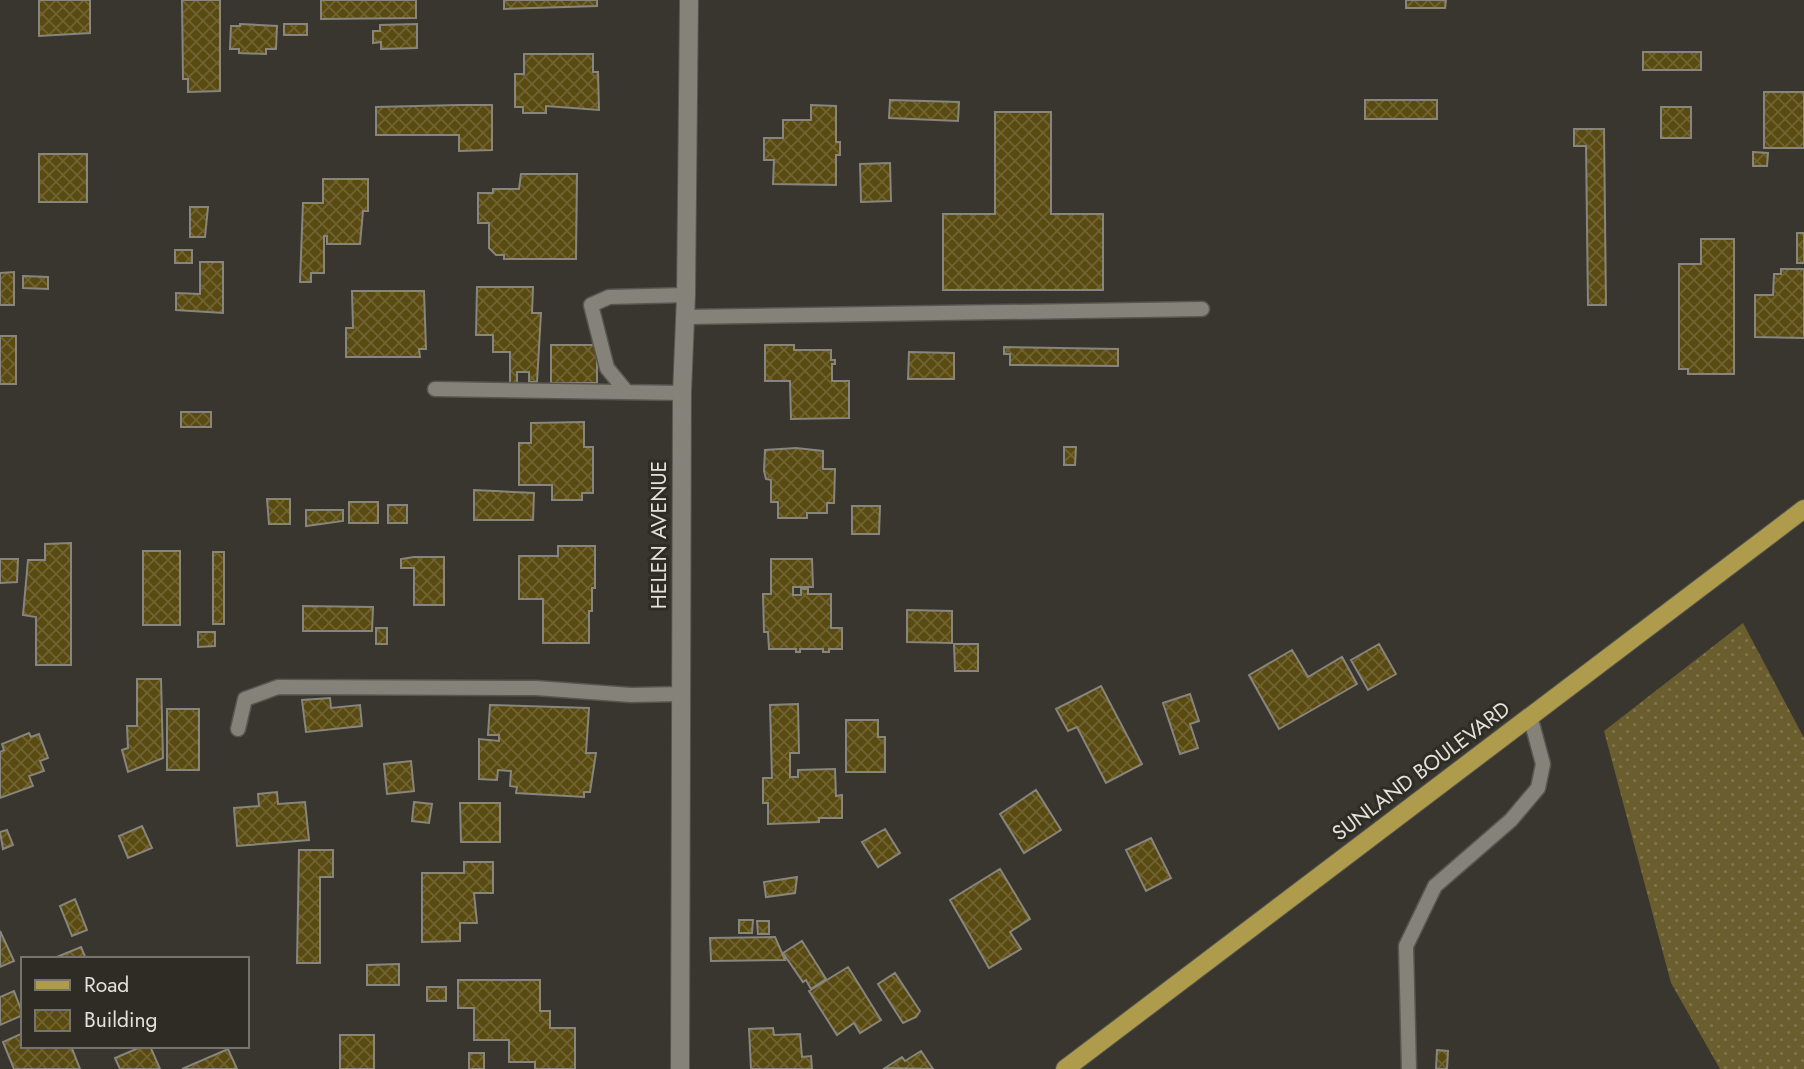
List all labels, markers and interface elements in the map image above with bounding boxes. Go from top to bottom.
street label: HELEN AVENUE [644,461,674,609]
street label: SUNLAND BOULEVARD [1326,694,1516,848]
legend [21,957,248,1048]
text: Road [84,970,129,1000]
text: Building [84,1005,157,1035]

